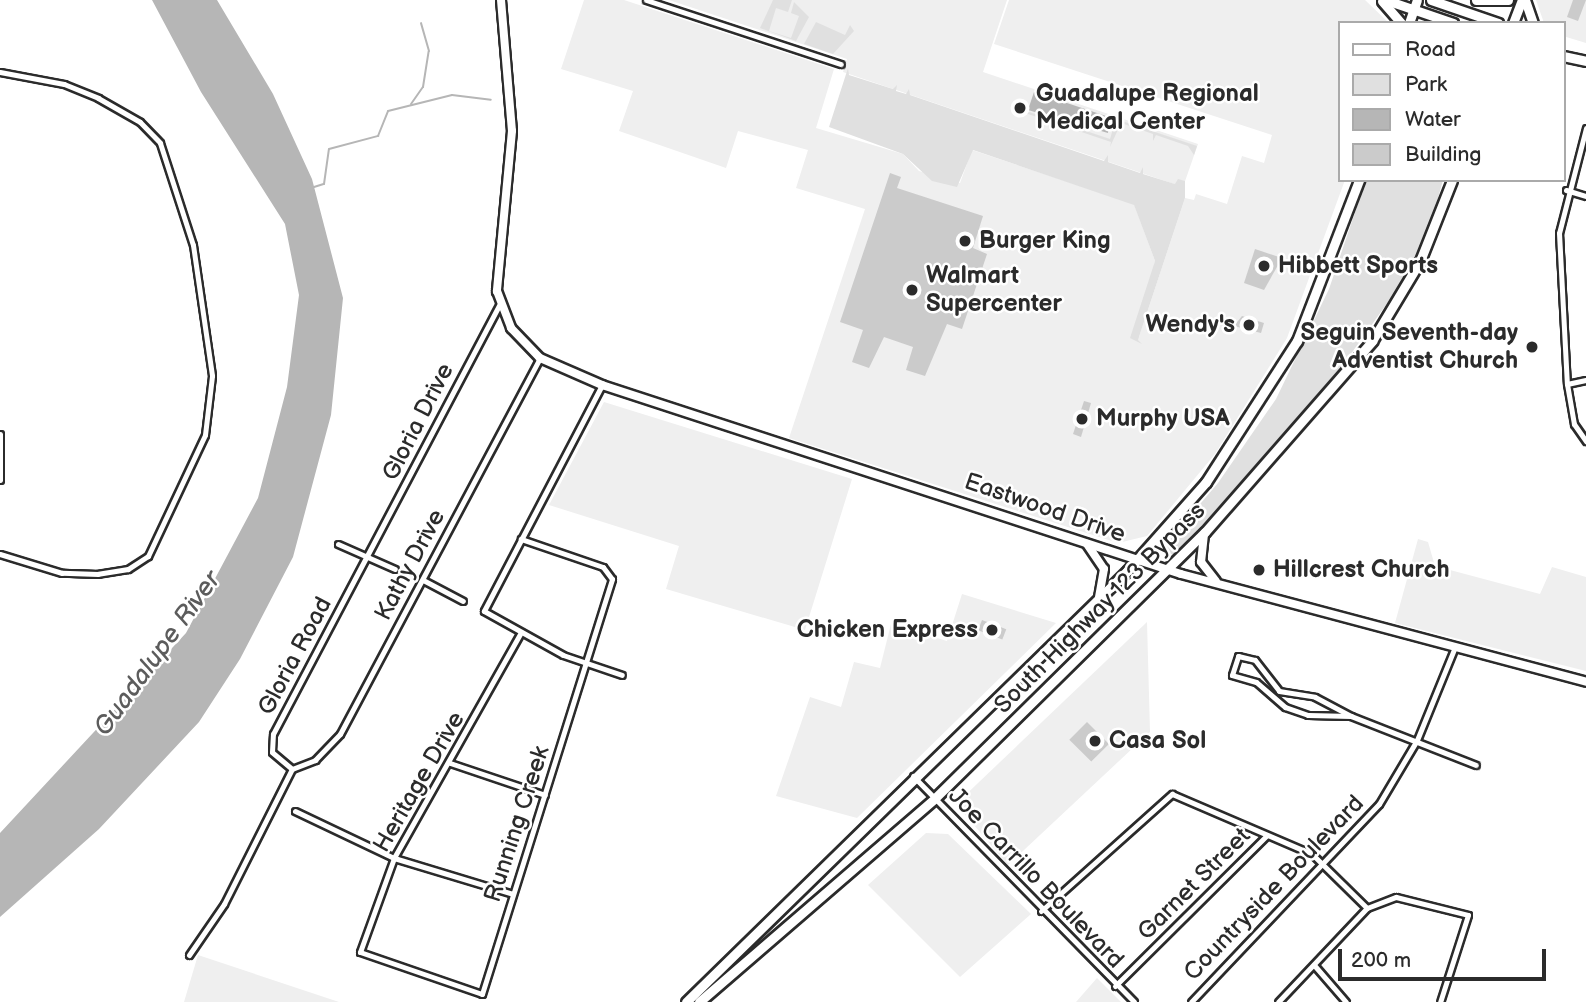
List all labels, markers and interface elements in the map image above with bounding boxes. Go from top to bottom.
legend [1338,21,1565,182]
text: Road [1405,37,1456,62]
text: Park [1405,72,1447,97]
place label: Guadalupe Regional Medical Center [1036,80,1259,136]
marker: Guadalupe Regional Medical Center [1010,98,1030,118]
text: Water [1405,107,1461,132]
text: Building [1405,142,1481,167]
place label: Burger King [979,227,1111,255]
marker: Burger King [957,233,973,249]
place label: Hibbett Sports [1278,252,1438,280]
marker: Hibbett Sports [1256,258,1272,274]
place label: Walmart Supercenter [926,262,1062,318]
marker: Walmart Supercenter [904,282,920,298]
place label: Wendy's [1146,311,1235,339]
marker: Wendy's [1241,317,1257,333]
place label: Seguin Seventh-day Adventist Church [1301,319,1518,375]
marker: Seguin Seventh-day Adventist Church [1524,339,1540,355]
street label: Gloria Drive [376,359,460,485]
place label: Murphy USA [1096,405,1230,433]
marker: Murphy USA [1074,411,1090,427]
street label: Eastwood Drive [961,467,1129,549]
street label: South Highway 123 Bypass [988,496,1212,720]
street label: Kathy Drive [368,504,452,626]
place label: Hillcrest Church [1273,556,1450,584]
marker: Hillcrest Church [1251,562,1267,578]
water label: Guadalupe River [88,566,228,742]
street label: Gloria Road [252,592,338,720]
place label: Chicken Express [797,616,978,644]
marker: Chicken Express [984,622,1000,638]
street label: Heritage Drive [367,707,471,857]
place label: Casa Sol [1109,727,1206,755]
marker: Casa Sol [1087,733,1103,749]
street label: Running Creek [478,742,556,906]
street label: Joe Carrillo Boulevard [942,782,1130,974]
street label: Countryside Boulevard [1178,789,1370,987]
street label: Garnet Street [1132,822,1256,946]
scale bar [1341,936,1549,980]
text: 200 m [1351,948,1411,973]

